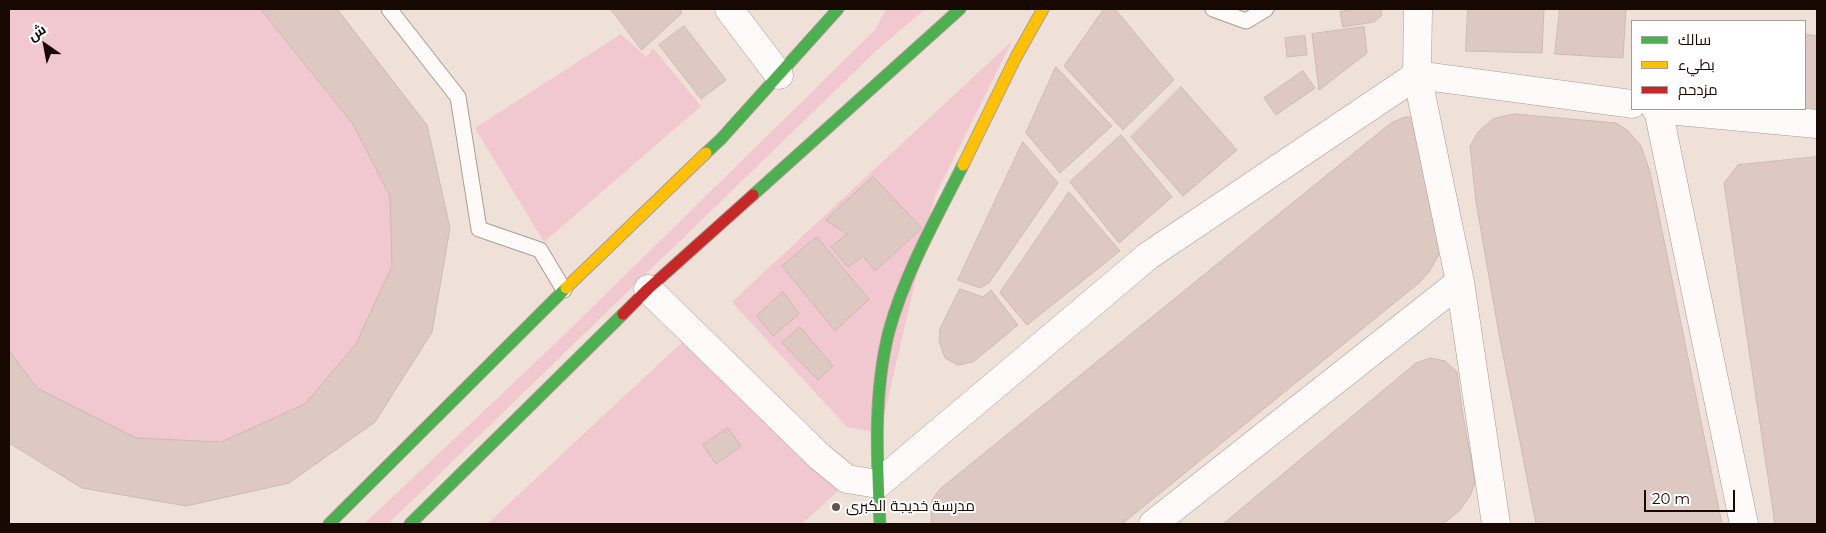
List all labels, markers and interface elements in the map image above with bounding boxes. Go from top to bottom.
north arrow [20,20,70,70]
text: ش [24,20,49,45]
legend [1631,20,1806,110]
text: سالك [1678,30,1711,49]
text: بطيء [1678,55,1715,74]
text: مزدحم [1678,80,1718,99]
scale bar [1646,480,1737,512]
text: 20 m [1652,489,1690,508]
place label: مدرسة خديجة الكبرى [846,498,975,516]
marker: مدرسة خديجة الكبرى [830,501,842,513]

